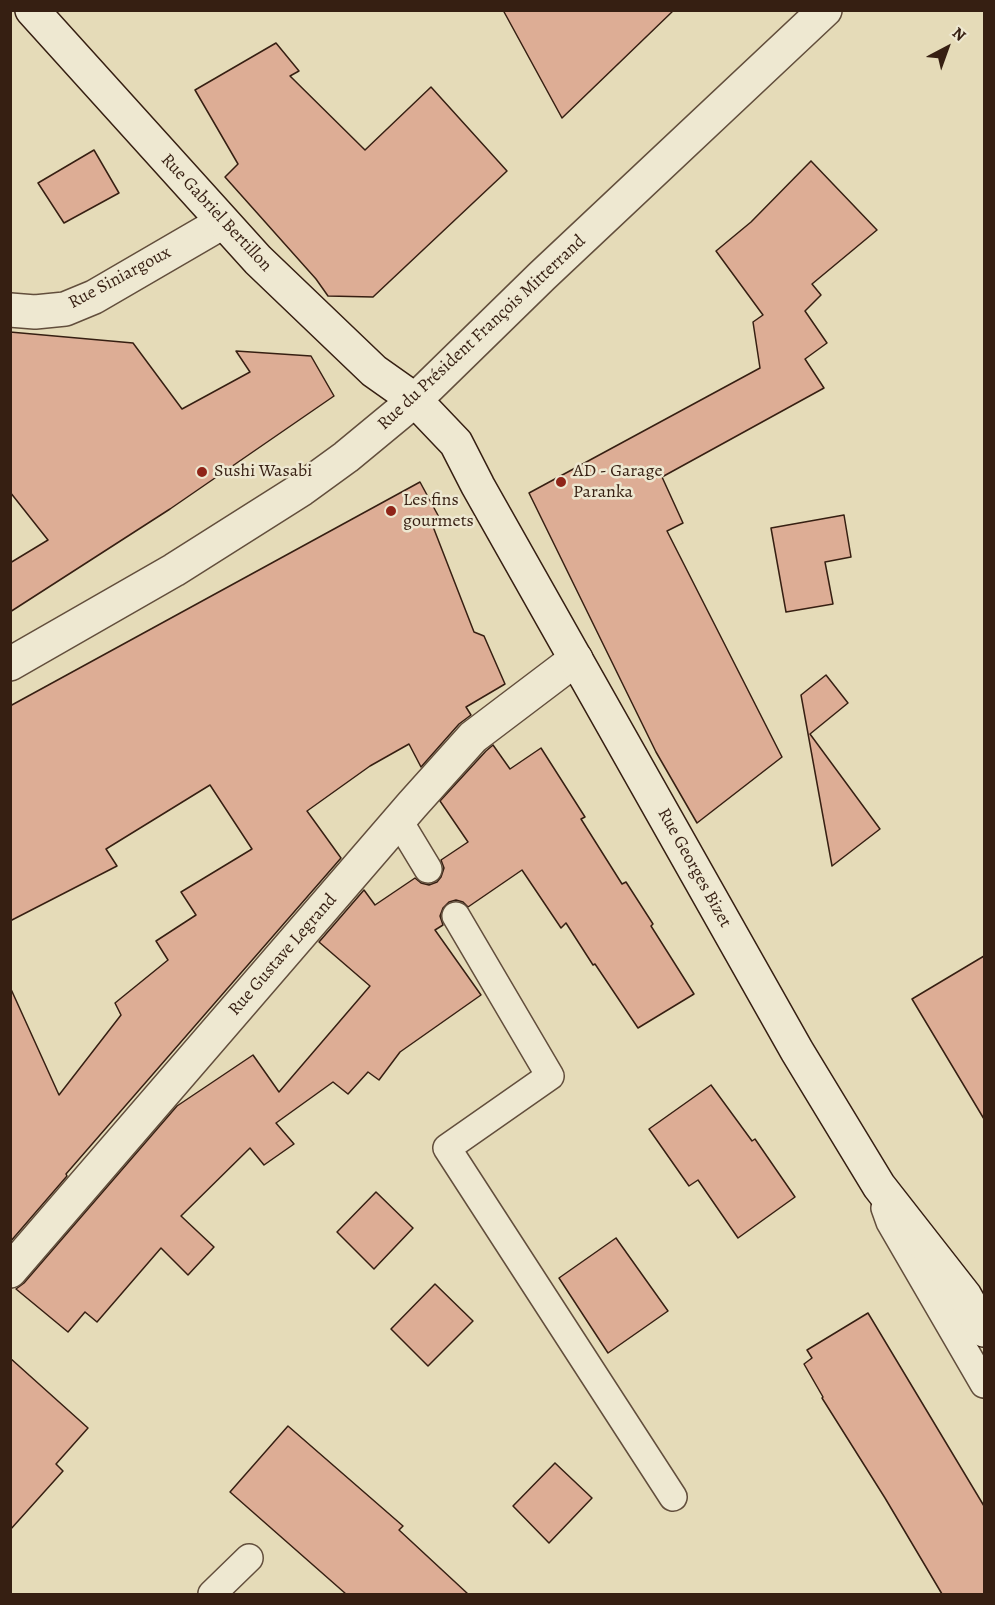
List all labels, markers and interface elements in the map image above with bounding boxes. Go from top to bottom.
north arrow [917,18,977,78]
text: N [947,22,970,47]
street label: Rue Gabriel Bertillon [156,150,276,276]
street label: Rue du Président François Mitterrand [374,231,590,435]
street label: Rue Siniargoux [65,242,175,314]
place label: Sushi Wasabi [214,461,312,483]
place label: AD - Garage Paranka [573,461,663,504]
marker: Sushi Wasabi [195,465,209,479]
marker: AD - Garage Paranka [554,475,568,489]
place label: Les fins gourmets [403,490,474,532]
marker: Les fins gourmets [384,504,398,518]
street label: Rue Georges Bizet [652,805,736,931]
street label: Rue Gustave Legrand [224,890,342,1020]

